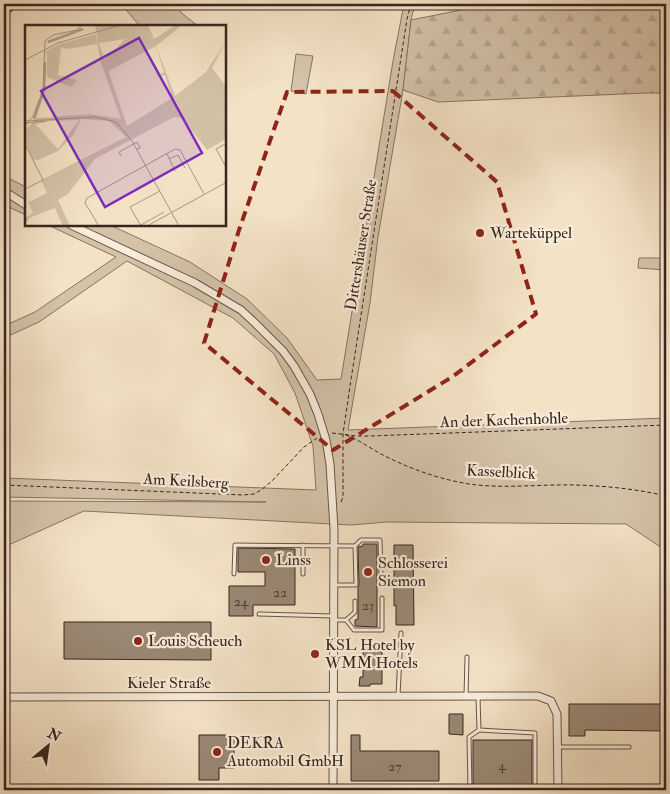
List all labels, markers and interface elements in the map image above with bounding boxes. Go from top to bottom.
inset map [25,25,226,226]
street label: Dittershäuser Straße [341,178,381,312]
place label: Warteküppel [489,223,572,244]
marker: Warteküppel [474,227,486,239]
street label: An der Kachenhohle [439,408,569,432]
street label: Kasselblick [466,460,537,484]
street label: Am Keilsberg [142,469,230,493]
place label: Linss [276,550,311,570]
place label: Schlosserei Siemon [378,553,448,591]
marker: Linss [260,554,272,566]
marker: Schlosserei Siemon [362,566,374,578]
house number: 22 [273,584,287,601]
house number: 24 [234,593,250,610]
house number: 23 [362,597,374,614]
place label: Louis Scheuch [148,631,243,651]
marker: Louis Scheuch [132,635,144,647]
place label: KSL Hotel by WMM Hotels [324,635,418,673]
marker: KSL Hotel by WMM Hotels [309,648,321,660]
street label: Kieler Straße [127,673,211,693]
north arrow [22,722,72,772]
text: N [44,724,64,746]
place label: DEKRA Automobil GmbH [226,733,344,771]
marker: DEKRA Automobil GmbH [211,746,223,758]
house number: 4 [498,757,507,774]
house number: 27 [388,758,402,775]

